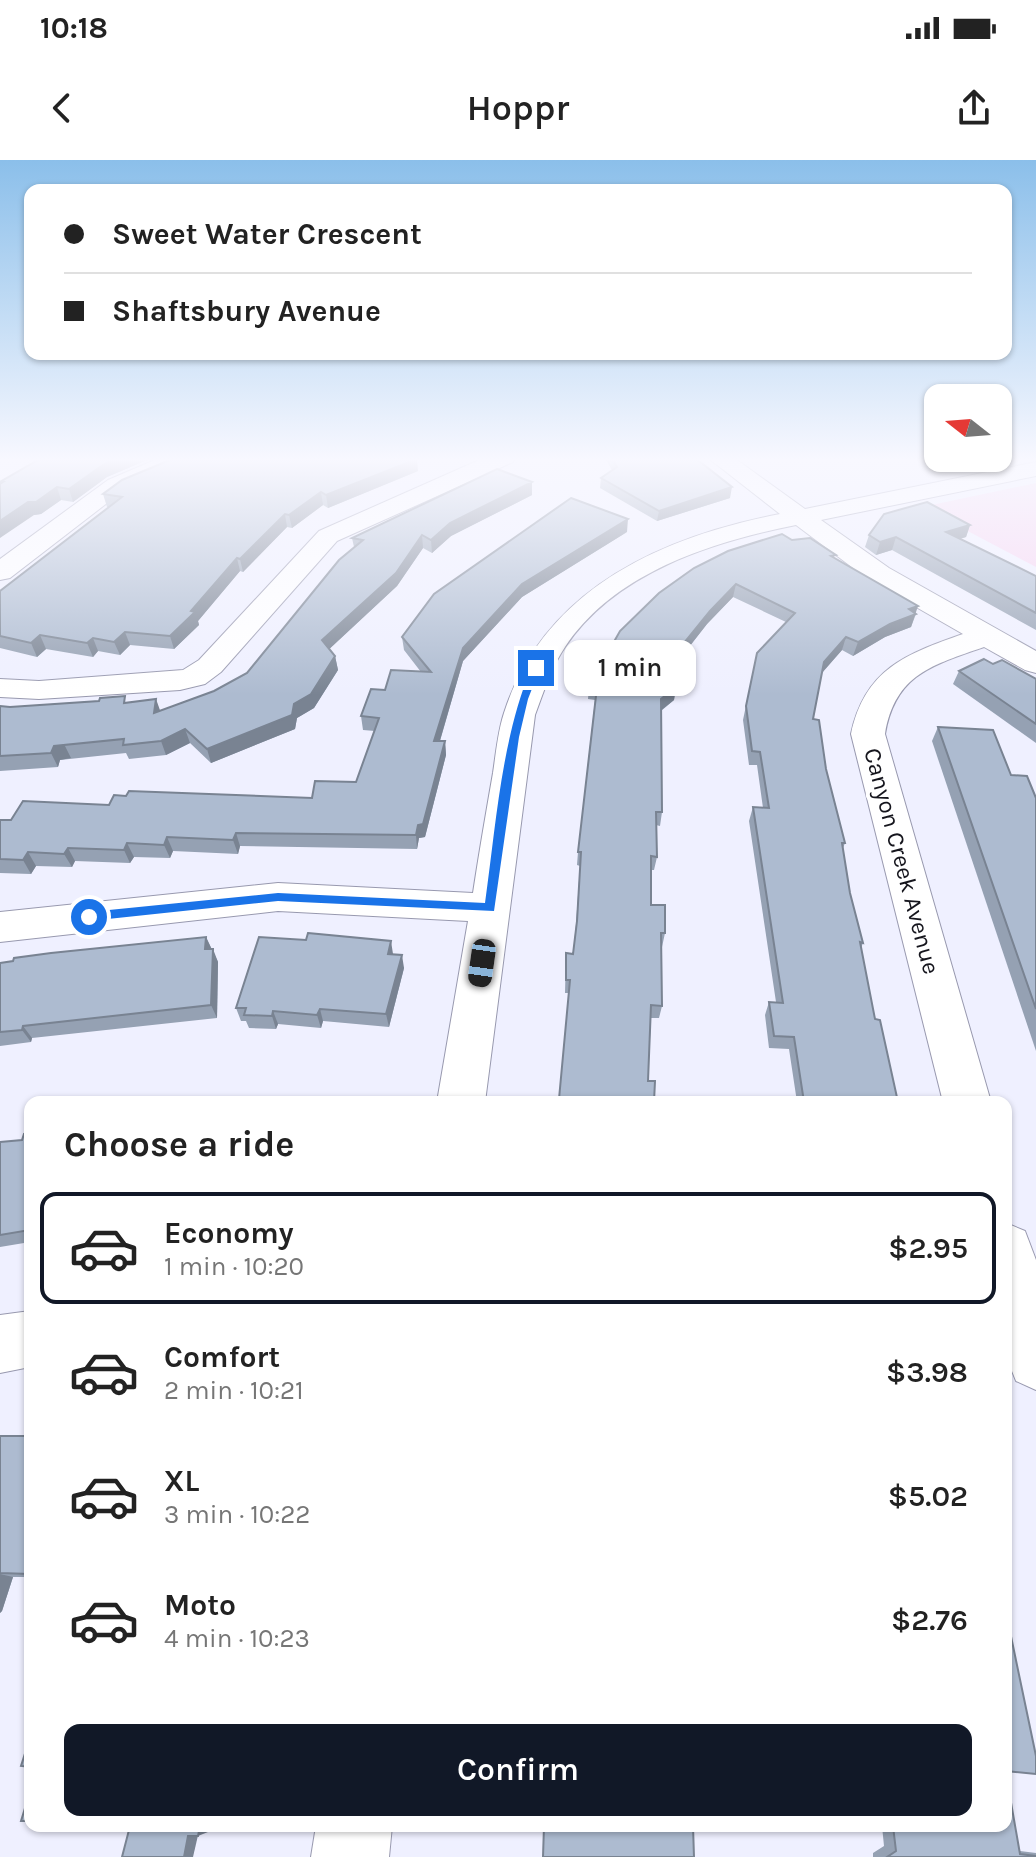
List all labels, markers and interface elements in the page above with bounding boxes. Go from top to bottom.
text: 10:18 [40,10,108,46]
icon: back [40,86,84,130]
icon: share [952,86,996,130]
text: Hoppr [467,87,569,129]
text: Sweet Water Crescent [112,216,422,252]
text: Shaftsbury Avenue [112,293,381,329]
north arrow [924,384,1012,472]
map controls [924,384,1012,472]
callout: 1 min [564,640,696,696]
route end [518,650,554,686]
text: 1 min [598,652,662,683]
street label: Canyon Creek Avenue [858,745,946,977]
route start [71,899,107,935]
car [467,938,497,988]
text: Choose a ride [64,1123,294,1165]
icon: car [68,1212,140,1284]
text: Economy [164,1215,294,1251]
text: $2.95 [888,1230,968,1266]
text: 1 min · 10:20 [164,1251,304,1282]
icon: car [68,1336,140,1408]
text: Comfort [164,1339,280,1375]
text: $3.98 [886,1354,968,1390]
text: 2 min · 10:21 [164,1375,304,1406]
icon: car [68,1460,140,1532]
text: XL [164,1463,199,1499]
text: $5.02 [888,1478,968,1514]
text: 3 min · 10:22 [164,1499,310,1530]
icon: car [68,1584,140,1656]
text: Moto [164,1587,236,1623]
text: $2.76 [891,1602,968,1638]
text: 4 min · 10:23 [164,1623,310,1654]
button: Confirm [64,1724,972,1816]

